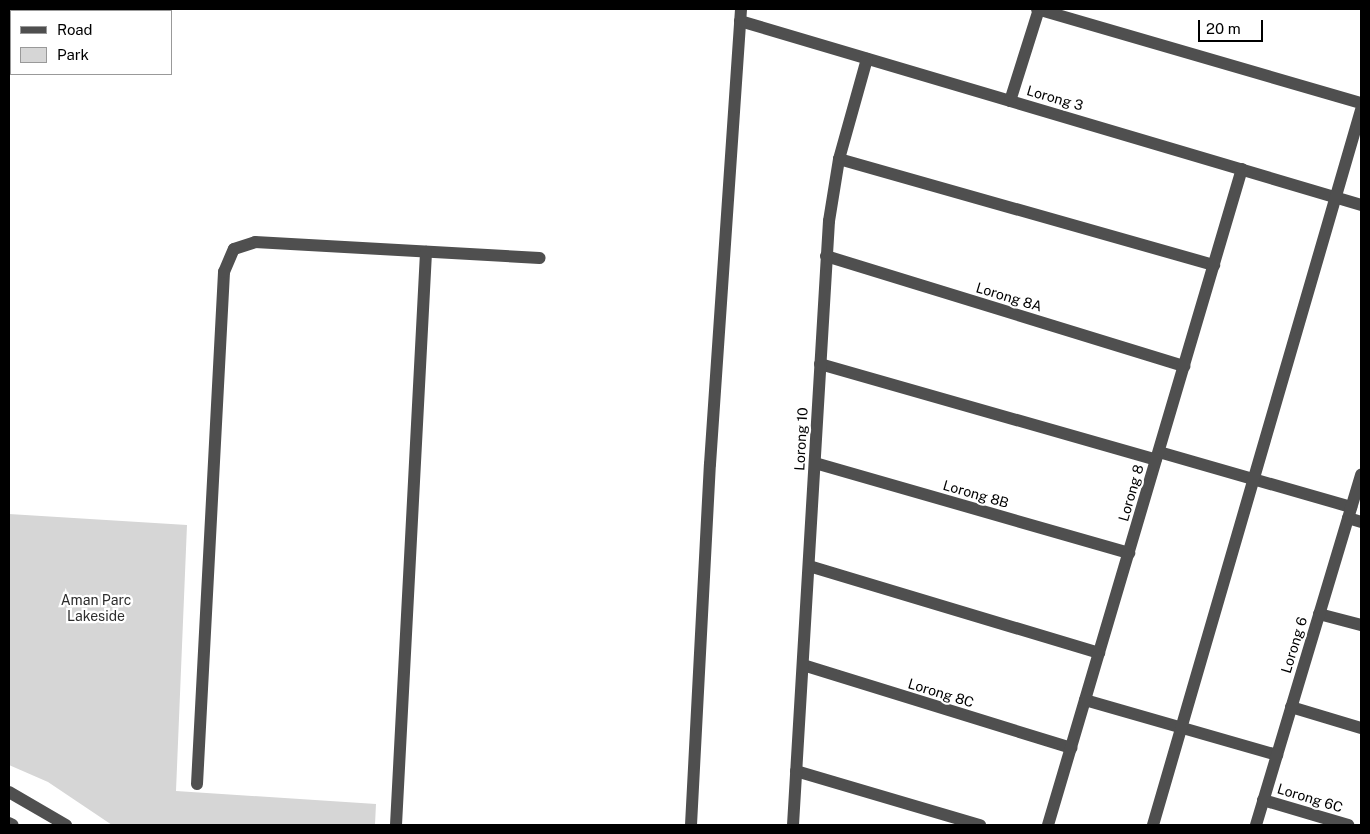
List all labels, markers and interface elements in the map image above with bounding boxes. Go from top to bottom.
legend [10,10,172,75]
scale bar [1200,10,1265,42]
text: 20 m [1206,20,1241,37]
text: Road [57,21,93,38]
text: Park [57,46,89,63]
street label: Lorong 3 [1025,82,1085,114]
street label: Lorong 8A [974,279,1044,315]
street label: Lorong 10 [791,407,811,471]
street label: Lorong 8 [1115,463,1147,523]
street label: Lorong 8B [941,477,1011,511]
park label: Aman Parc Lakeside [61,592,131,624]
street label: Lorong 6 [1278,615,1310,675]
street label: Lorong 8C [906,675,976,711]
street label: Lorong 6C [1275,780,1345,816]

